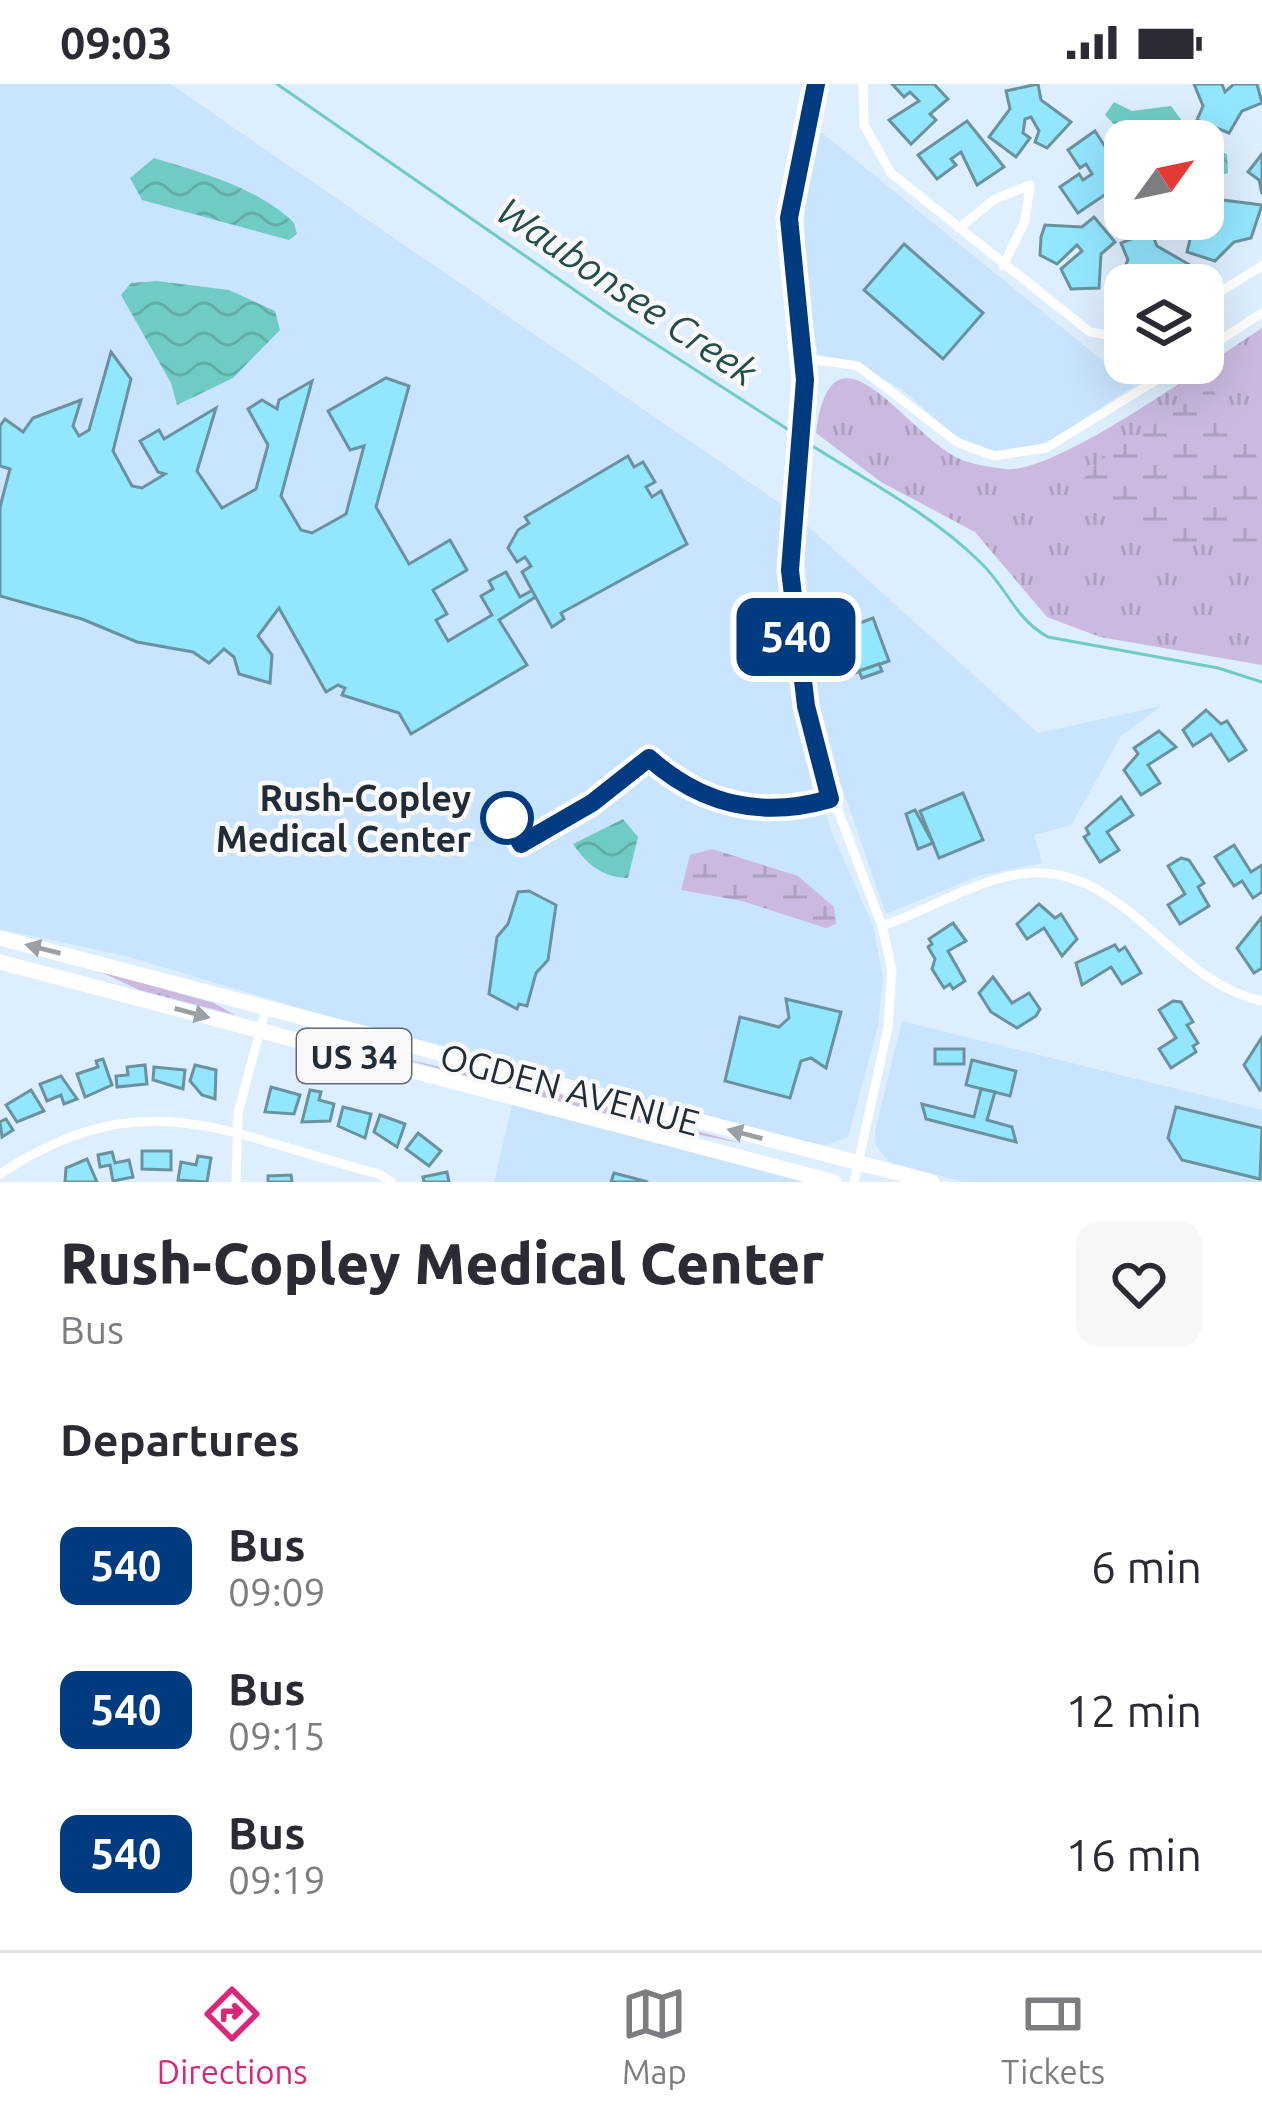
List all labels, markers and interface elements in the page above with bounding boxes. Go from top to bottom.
text: 09:03 [60,17,173,68]
north arrow [1104,120,1224,240]
map controls [1104,120,1224,384]
water label: Waubonsee Creek [490,188,766,394]
button: layers [1104,264,1224,384]
line badge: 540 [727,598,865,676]
text: 540 [760,613,832,660]
place label: Rush-Copley Medical Center [216,777,471,859]
marker: Rush-Copley Medical Center [482,793,532,843]
one-way arrow [24,939,61,958]
one-way arrow [174,1004,211,1023]
road number: US 34 [297,1029,411,1083]
street label: OGDEN AVENUE [436,1035,704,1143]
one-way arrow [726,1124,763,1143]
button: heart [1076,1221,1202,1347]
text: Rush-Copley Medical Center [60,1231,824,1295]
text: Bus [60,1308,124,1351]
text: Departures [60,1414,300,1465]
text: Bus [228,1519,305,1570]
text: 6 min [1091,1541,1202,1592]
text: 540 [90,1542,162,1589]
text: 09:09 [228,1570,326,1613]
text: Bus [228,1663,305,1714]
text: 12 min [1065,1685,1202,1736]
text: 540 [90,1686,162,1733]
text: 09:15 [228,1714,326,1757]
text: Bus [228,1807,305,1858]
text: 16 min [1065,1829,1202,1880]
text: 540 [90,1830,162,1877]
text: 09:19 [228,1858,326,1901]
tab: Directions [157,1981,308,2090]
tab: Map [621,1981,687,2090]
tab: Tickets [1001,1981,1105,2090]

